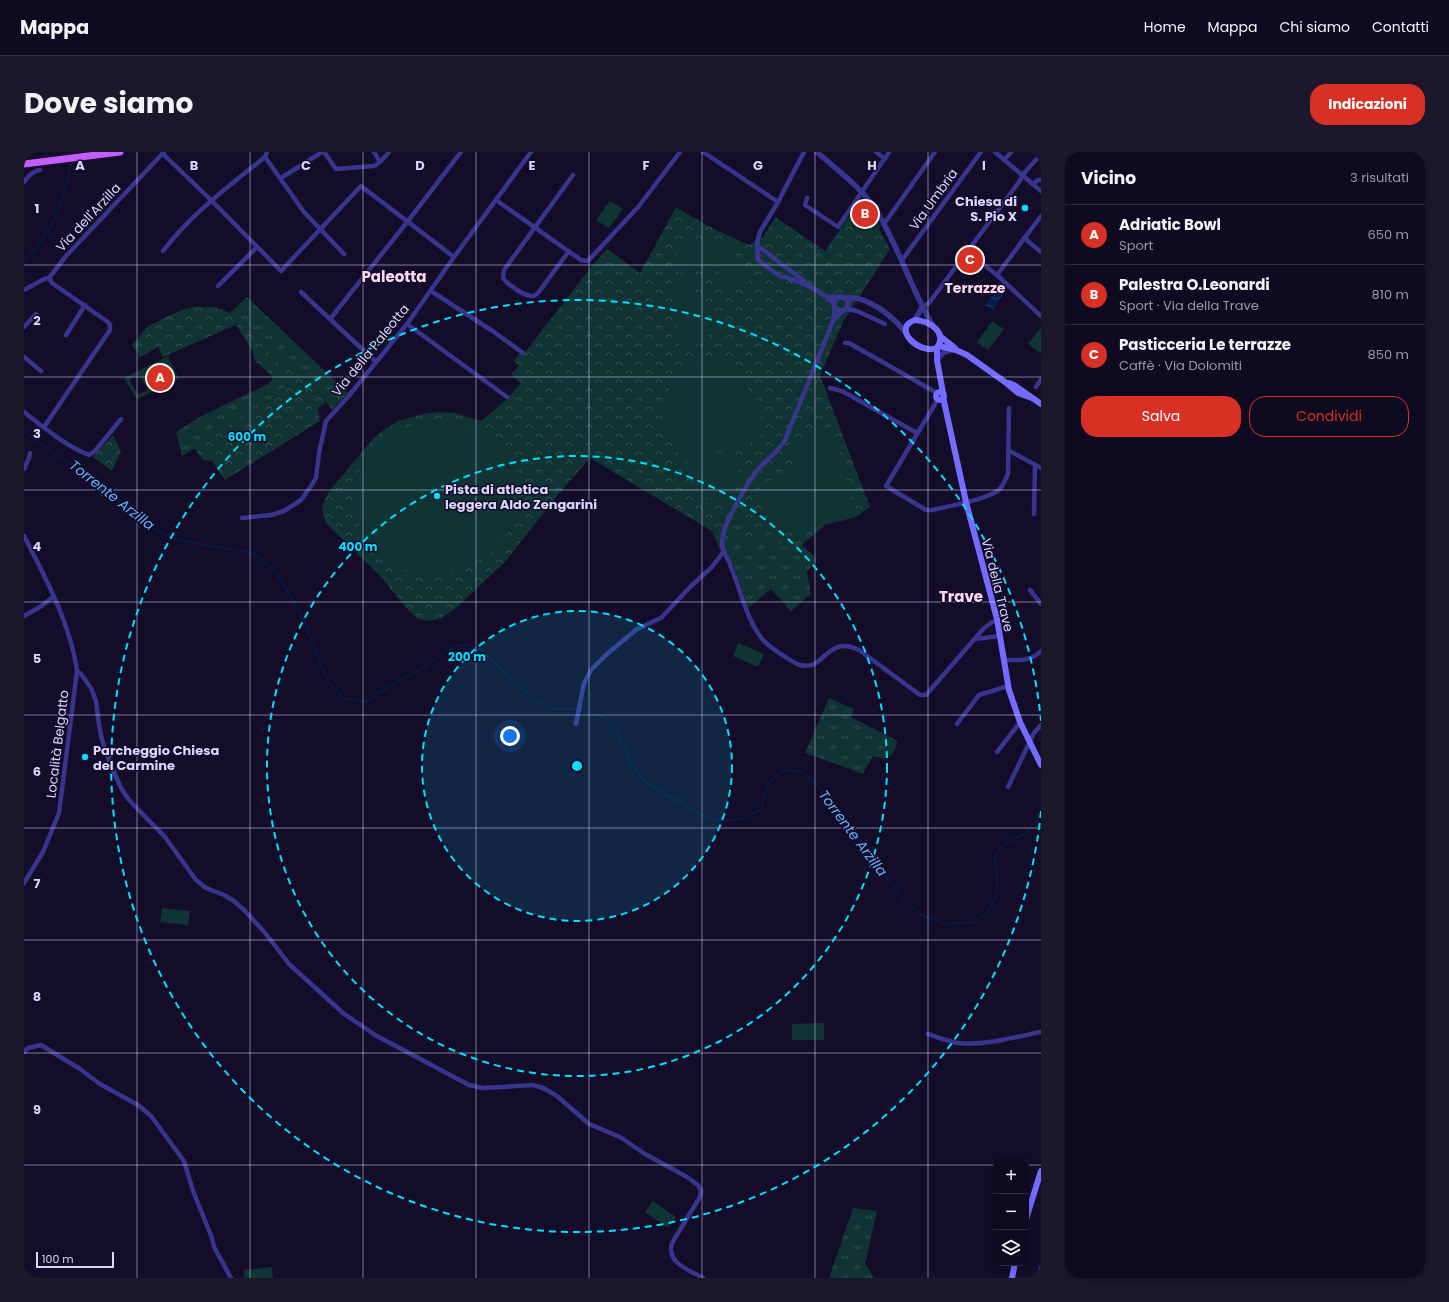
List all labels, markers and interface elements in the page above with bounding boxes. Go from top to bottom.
text: Mappa [20,14,89,41]
text: Home [1144,17,1186,37]
text: Mappa [1208,17,1258,37]
text: Chi siamo [1280,17,1350,37]
text: Contatti [1372,17,1429,37]
text: Dove siamo [24,84,193,123]
button: Indicazioni [1310,84,1425,125]
text: A [75,156,85,175]
text: B [190,156,199,175]
text: C [301,156,311,175]
text: D [415,156,425,175]
text: E [528,156,536,175]
text: F [642,156,650,175]
text: G [753,156,763,175]
text: H [867,156,877,175]
text: I [982,156,986,175]
street label: Via Umbria [905,165,962,234]
text: Vicino [1081,166,1136,190]
text: 3 risultati [1350,168,1409,187]
street label: Via dell'Arzilla [52,179,125,256]
place label: Chiesa di S. Pio X [955,192,1017,226]
text: 1 [35,199,39,218]
pin: B [852,199,878,229]
marker: Chiesa di S. Pio X [1020,203,1030,213]
text: Adriatic Bowl [1119,214,1221,235]
text: A [1089,225,1099,244]
text: 650 m [1368,225,1409,244]
text: Sport [1119,236,1153,255]
pin: C [957,245,983,275]
district label: Paleotta [361,266,427,287]
text: Palestra O.Leonardi [1119,274,1270,295]
district label: Terrazze [945,278,1006,298]
text: B [1090,285,1098,304]
text: 810 m [1372,285,1409,304]
text: Sport · Via della Trave [1119,296,1259,315]
street label: Via della Paleotta [327,300,414,401]
text: 2 [33,311,41,330]
text: Pasticceria Le terrazze [1119,334,1291,355]
text: C [1089,345,1099,364]
text: 850 m [1368,345,1409,364]
text: Caffè · Via Dolomiti [1119,356,1242,375]
pin: A [147,363,173,393]
button: Salva [1081,396,1241,437]
button: Condividi [1249,396,1409,437]
text: 3 [33,424,41,443]
text: 600 m [228,428,267,445]
water label: Torrente Arzilla [65,455,159,535]
place label: Pista di atletica leggera Aldo Zengarini [445,480,597,514]
marker: Pista di atletica leggera Aldo Zengarini [432,491,442,501]
street label: Via della Trave [977,536,1018,634]
text: 4 [33,537,42,556]
text: 400 m [338,538,378,555]
district label: Trave [939,586,983,607]
text: 200 m [448,648,486,665]
text: 5 [33,649,41,668]
street label: Località Belgatto [41,689,74,799]
your location [500,726,520,746]
place label: Parcheggio Chiesa del Carmine [93,741,219,775]
marker: Parcheggio Chiesa del Carmine [80,752,90,762]
centre of rings [570,759,584,773]
text: 6 [33,762,41,781]
water label: Torrente Arzilla [814,786,892,881]
text: 7 [34,874,41,893]
text: 8 [33,987,41,1006]
text: 9 [33,1100,41,1119]
map controls [993,1158,1029,1266]
button: + [993,1158,1029,1194]
button: − [993,1194,1029,1230]
button: layers [993,1230,1029,1266]
scale bar [36,1250,114,1269]
text: 100 m [42,1251,74,1267]

